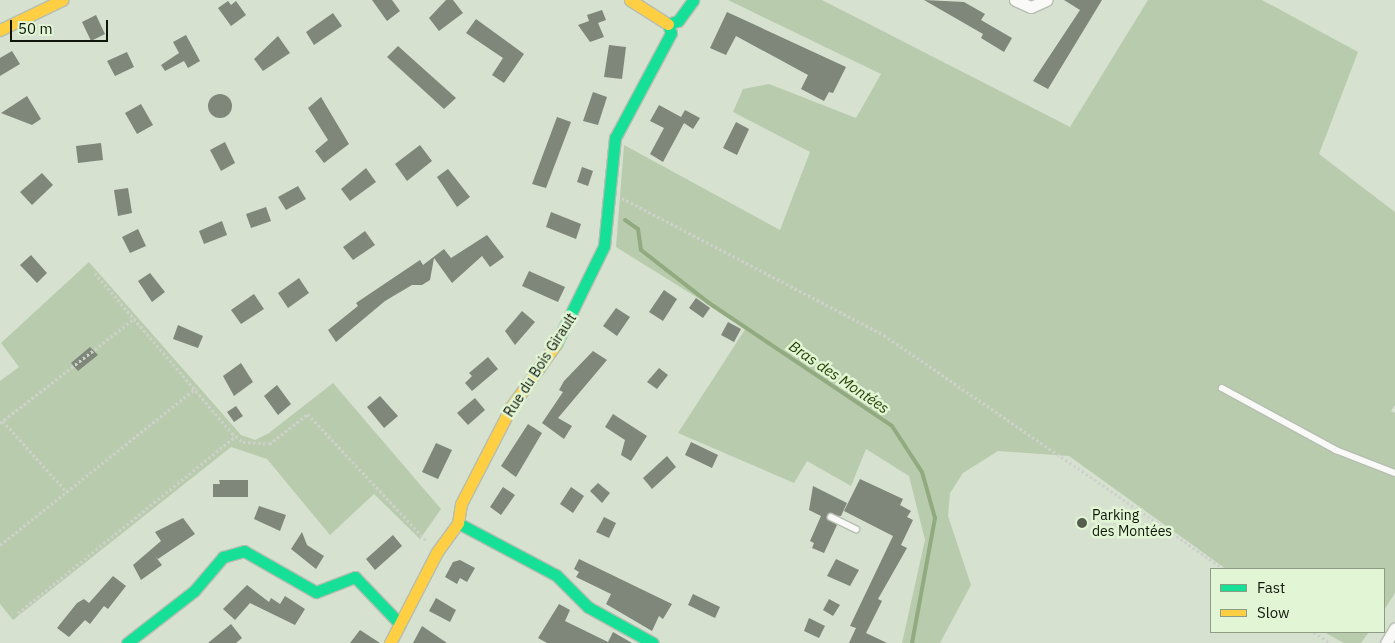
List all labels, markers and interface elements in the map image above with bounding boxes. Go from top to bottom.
scale bar [12,10,110,42]
text: 50 m [18,19,53,38]
street label: Rue du Bois Girault [500,310,580,420]
water label: Bras des Montées [786,337,892,417]
place label: Parking des Montées [1092,507,1172,540]
marker: Parking des Montées [1076,517,1088,529]
legend [1210,568,1385,633]
text: Fast [1257,578,1285,597]
text: Slow [1257,603,1290,622]

